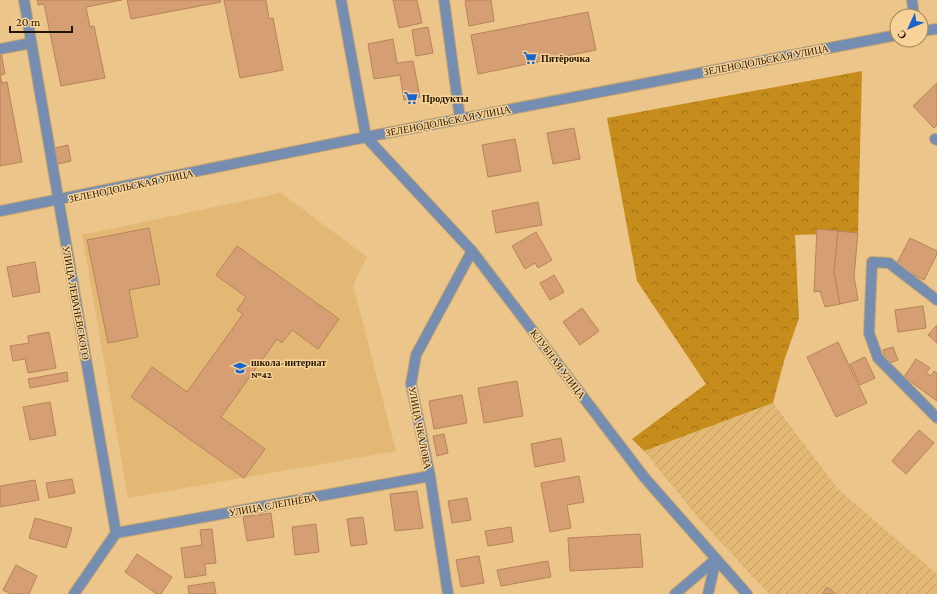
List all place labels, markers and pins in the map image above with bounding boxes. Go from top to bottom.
supermarket icon: Пятёрочка [522,50,538,66]
place label: Пятёрочка [541,53,590,64]
supermarket icon: Продукты [403,90,419,106]
place label: Продукты [422,93,469,104]
place label: школа-интернат №42 [251,357,326,380]
school or university icon: школа-интернат №42 [232,360,248,376]

